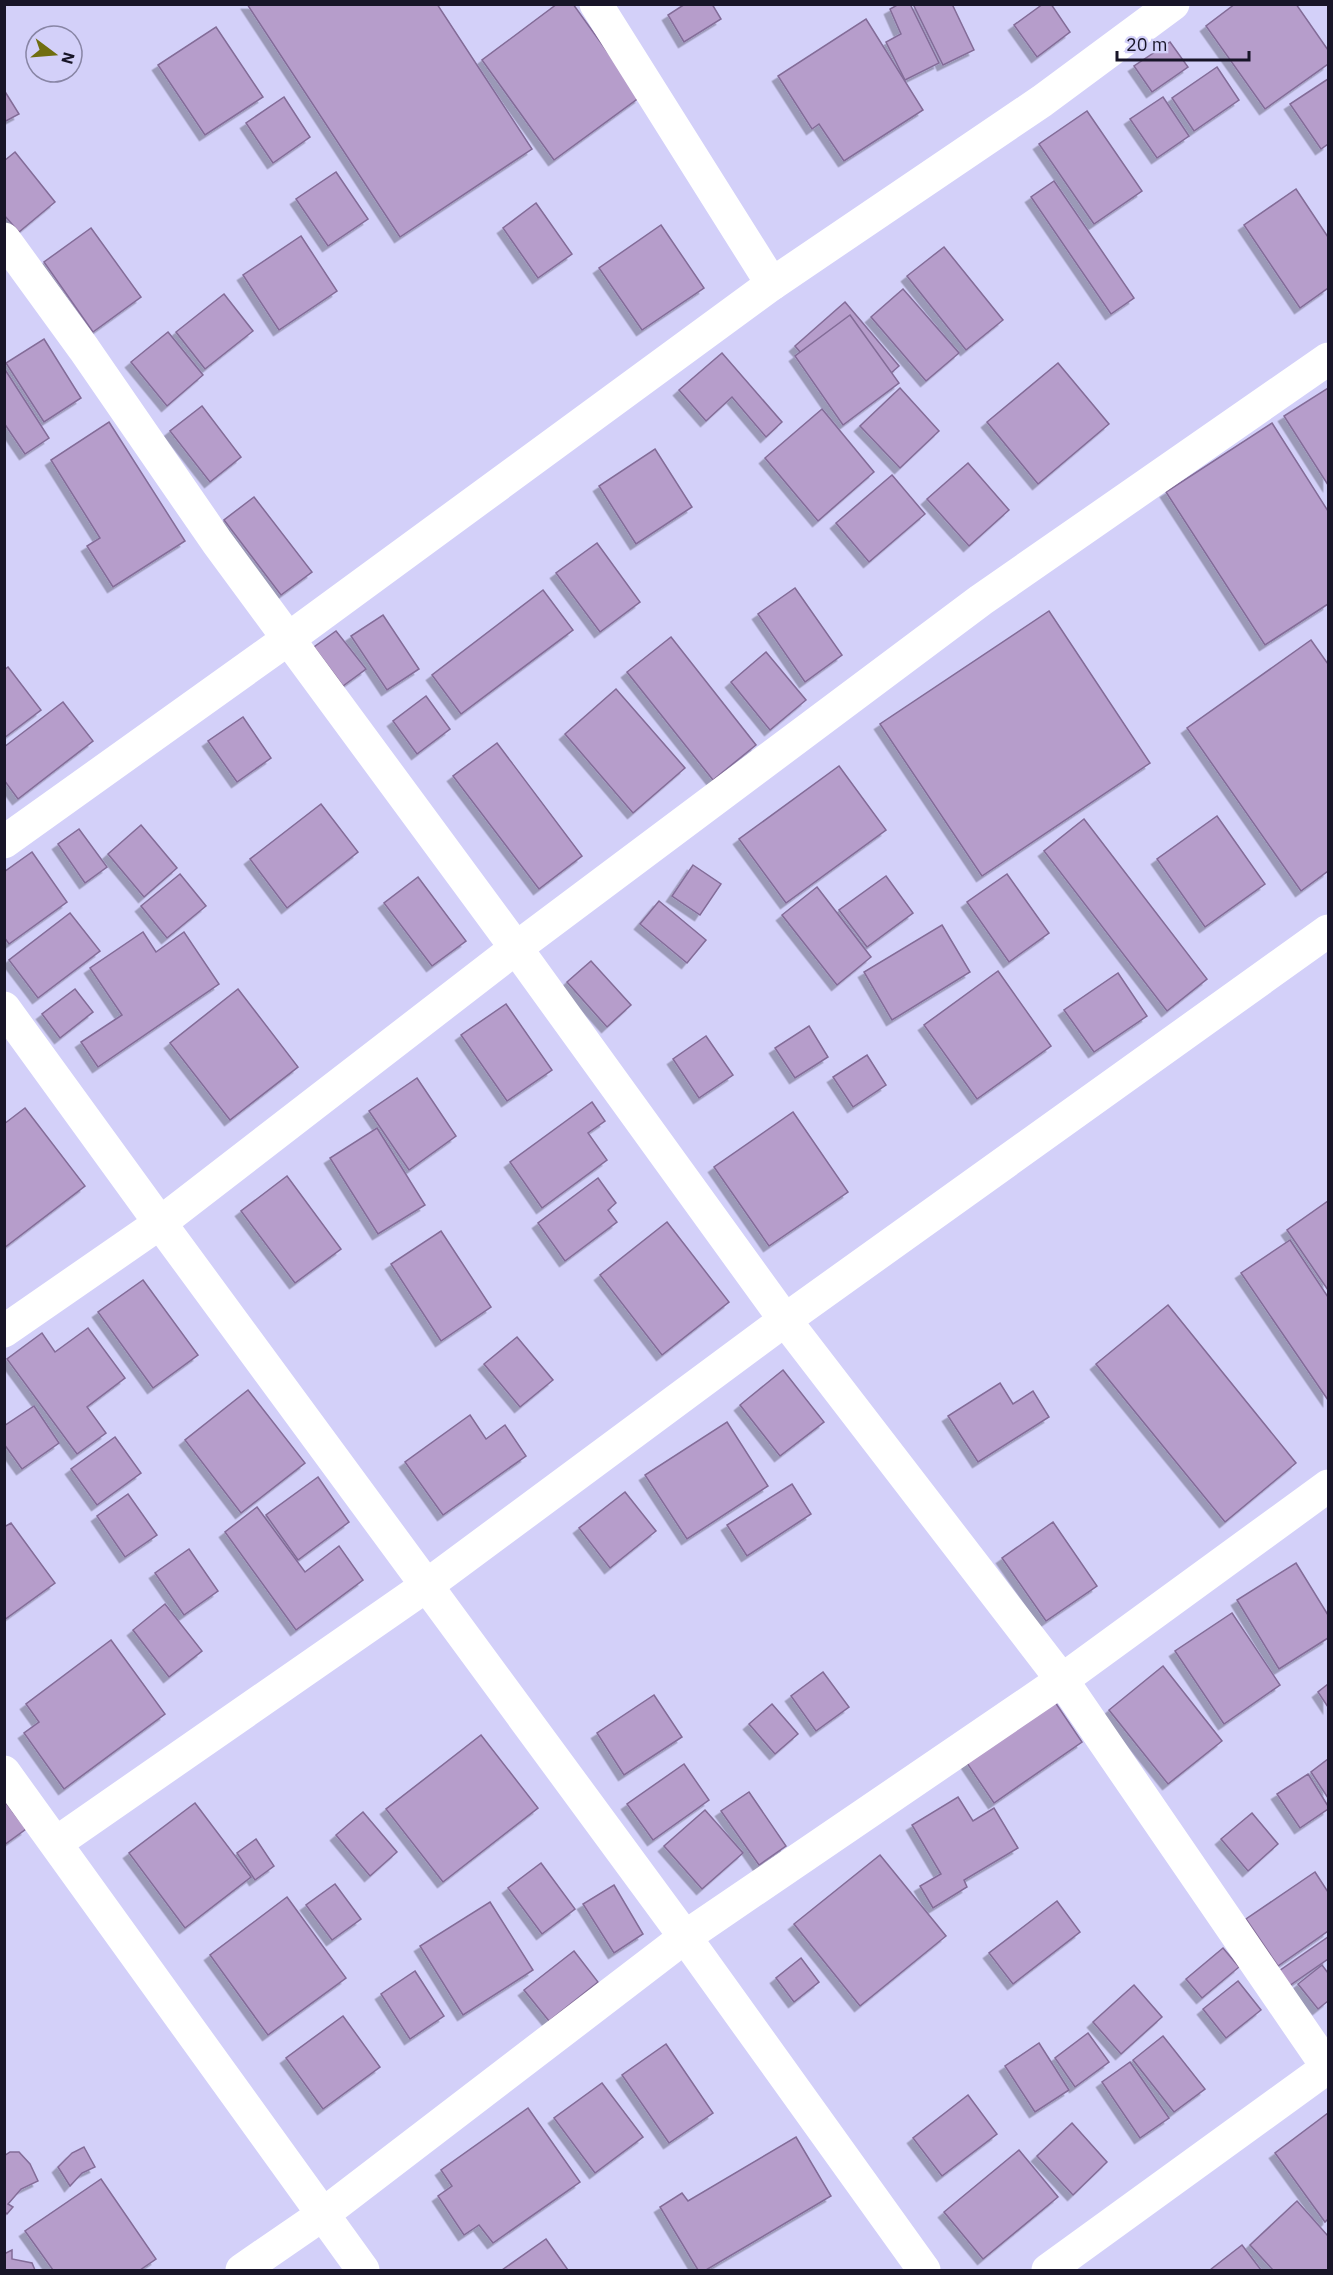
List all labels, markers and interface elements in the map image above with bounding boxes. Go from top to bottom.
north arrow [24,24,84,84]
scale bar [1117,24,1249,62]
text: 20 m [1126,33,1168,56]
text: N [57,50,80,66]

